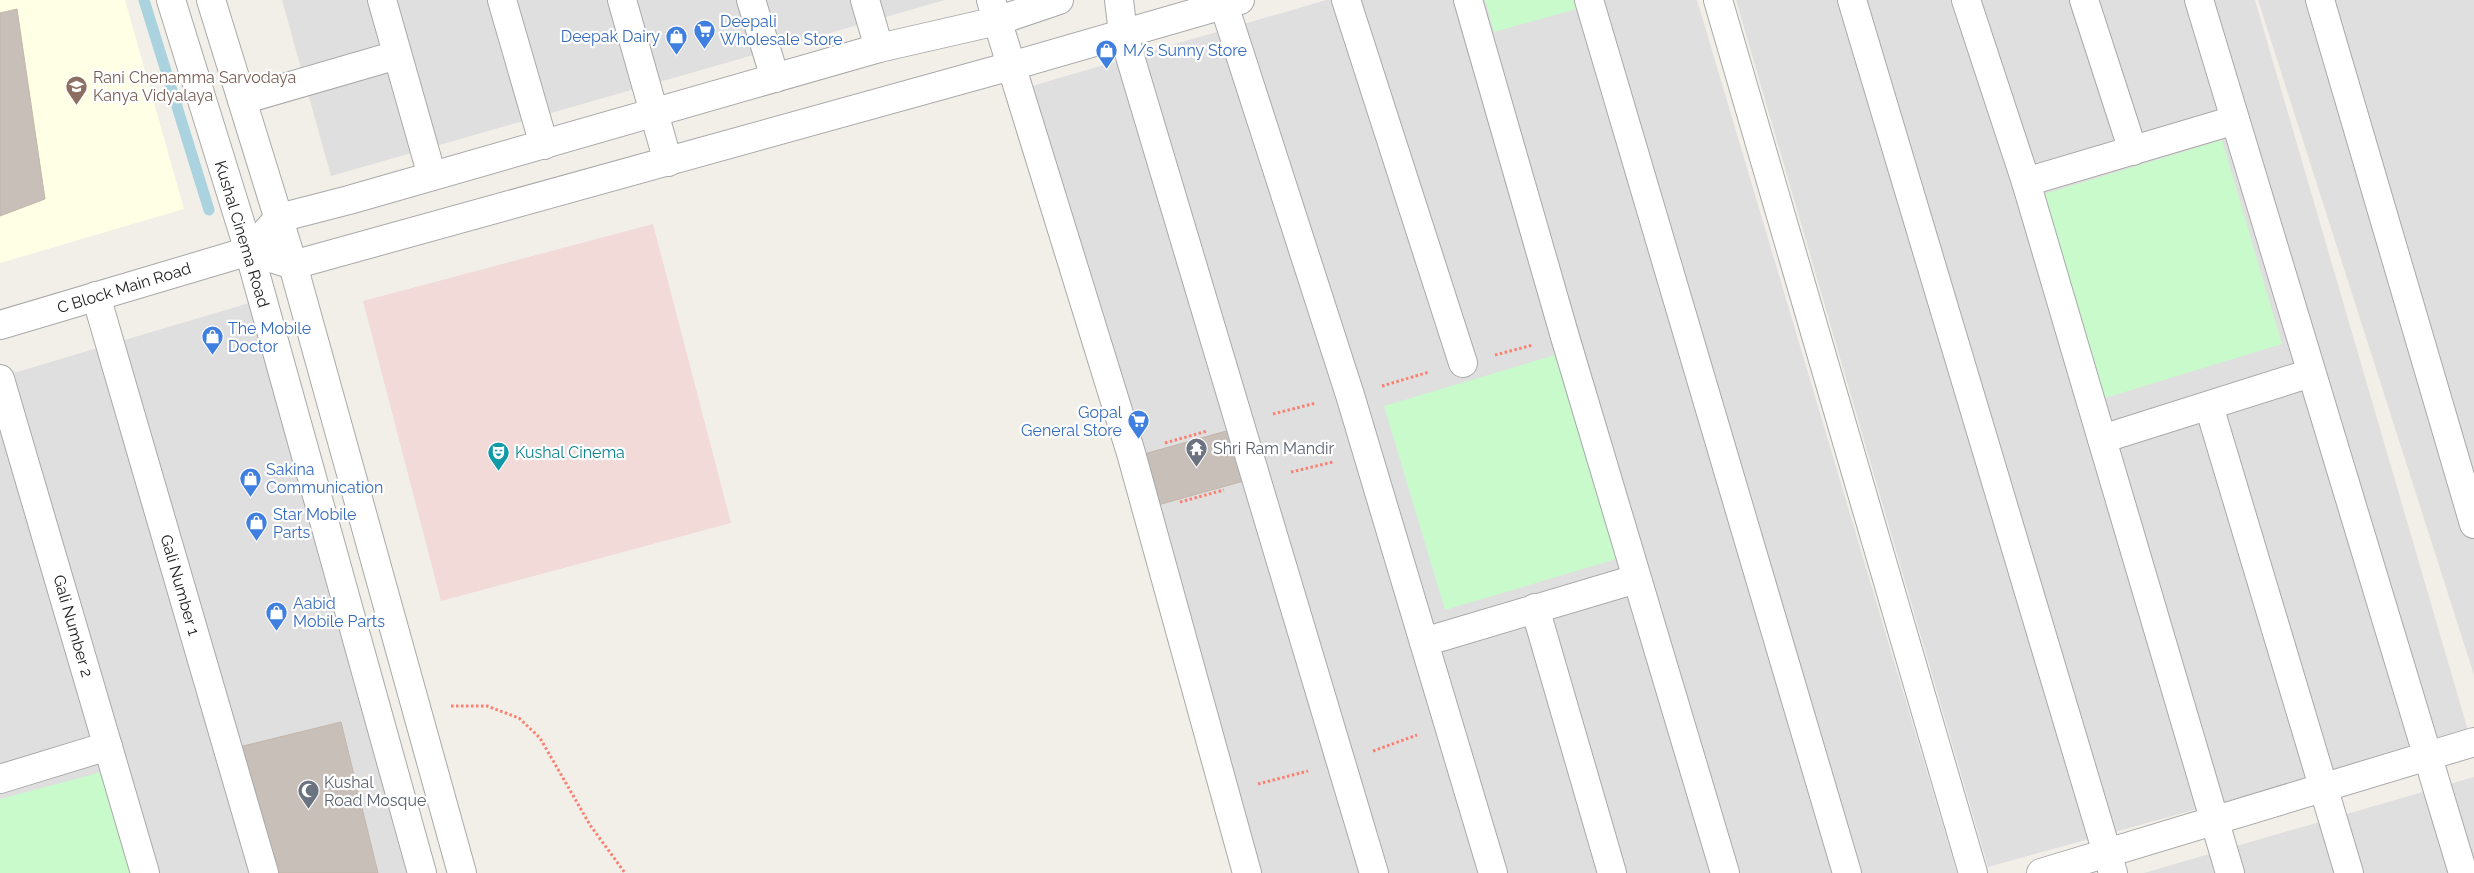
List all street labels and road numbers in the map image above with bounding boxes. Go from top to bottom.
street label: Kushal Cinema Road [211,158,273,310]
street label: C Block Main Road [55,259,193,317]
street label: Gali Number 1 [157,532,204,638]
street label: Gali Number 2 [49,573,97,679]

